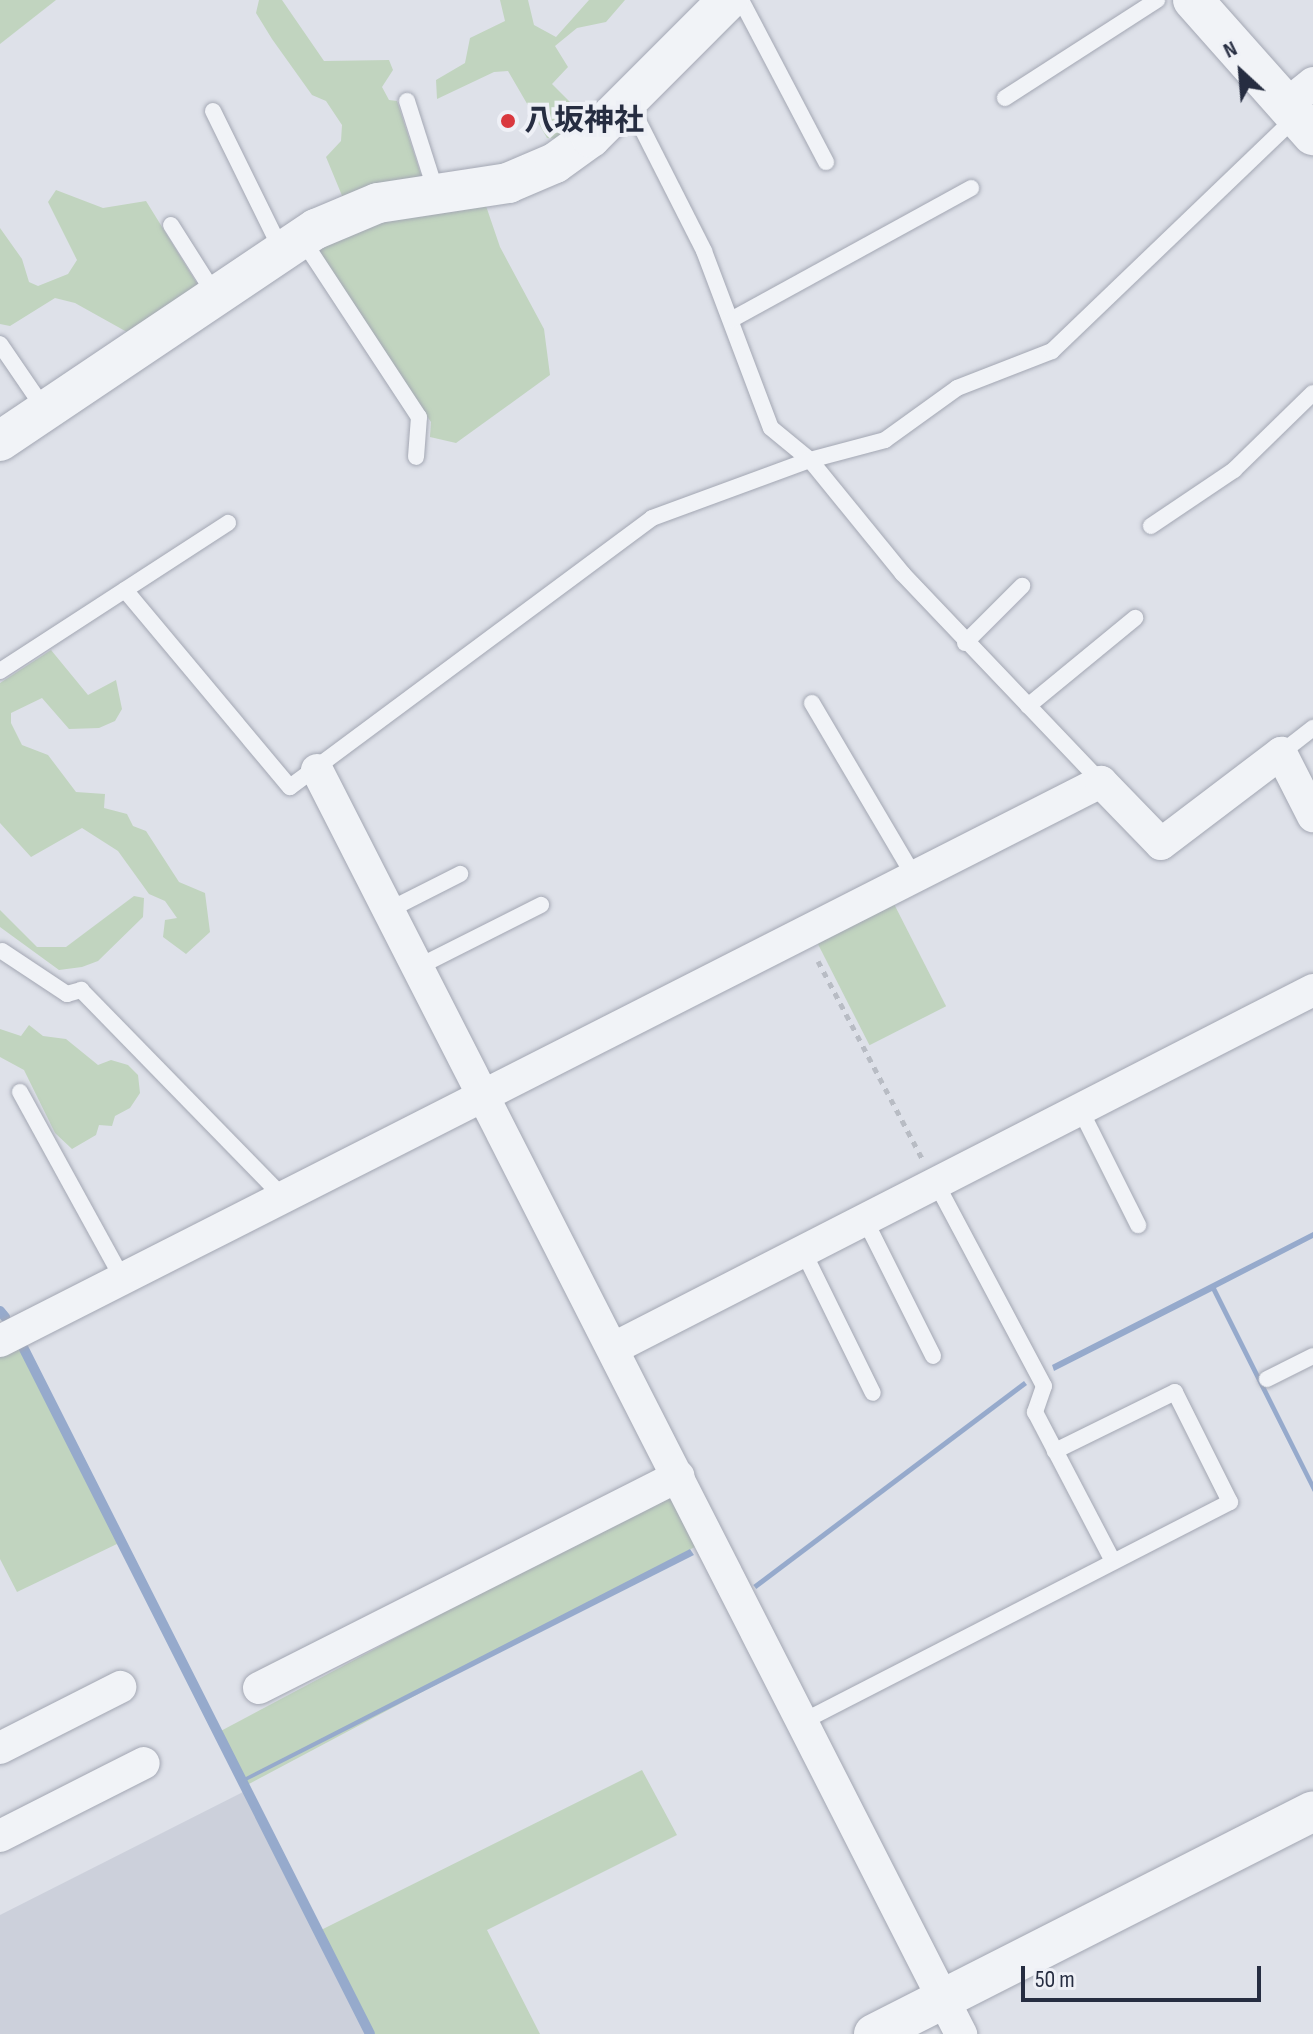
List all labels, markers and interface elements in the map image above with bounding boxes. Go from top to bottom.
north arrow [1201,32,1281,112]
text: N [1219,35,1241,65]
place label: 八坂神社 [524,103,644,139]
marker: 八坂神社 [499,112,517,130]
scale bar [1025,1950,1265,2000]
text: 50 m [1035,1965,1075,1994]

